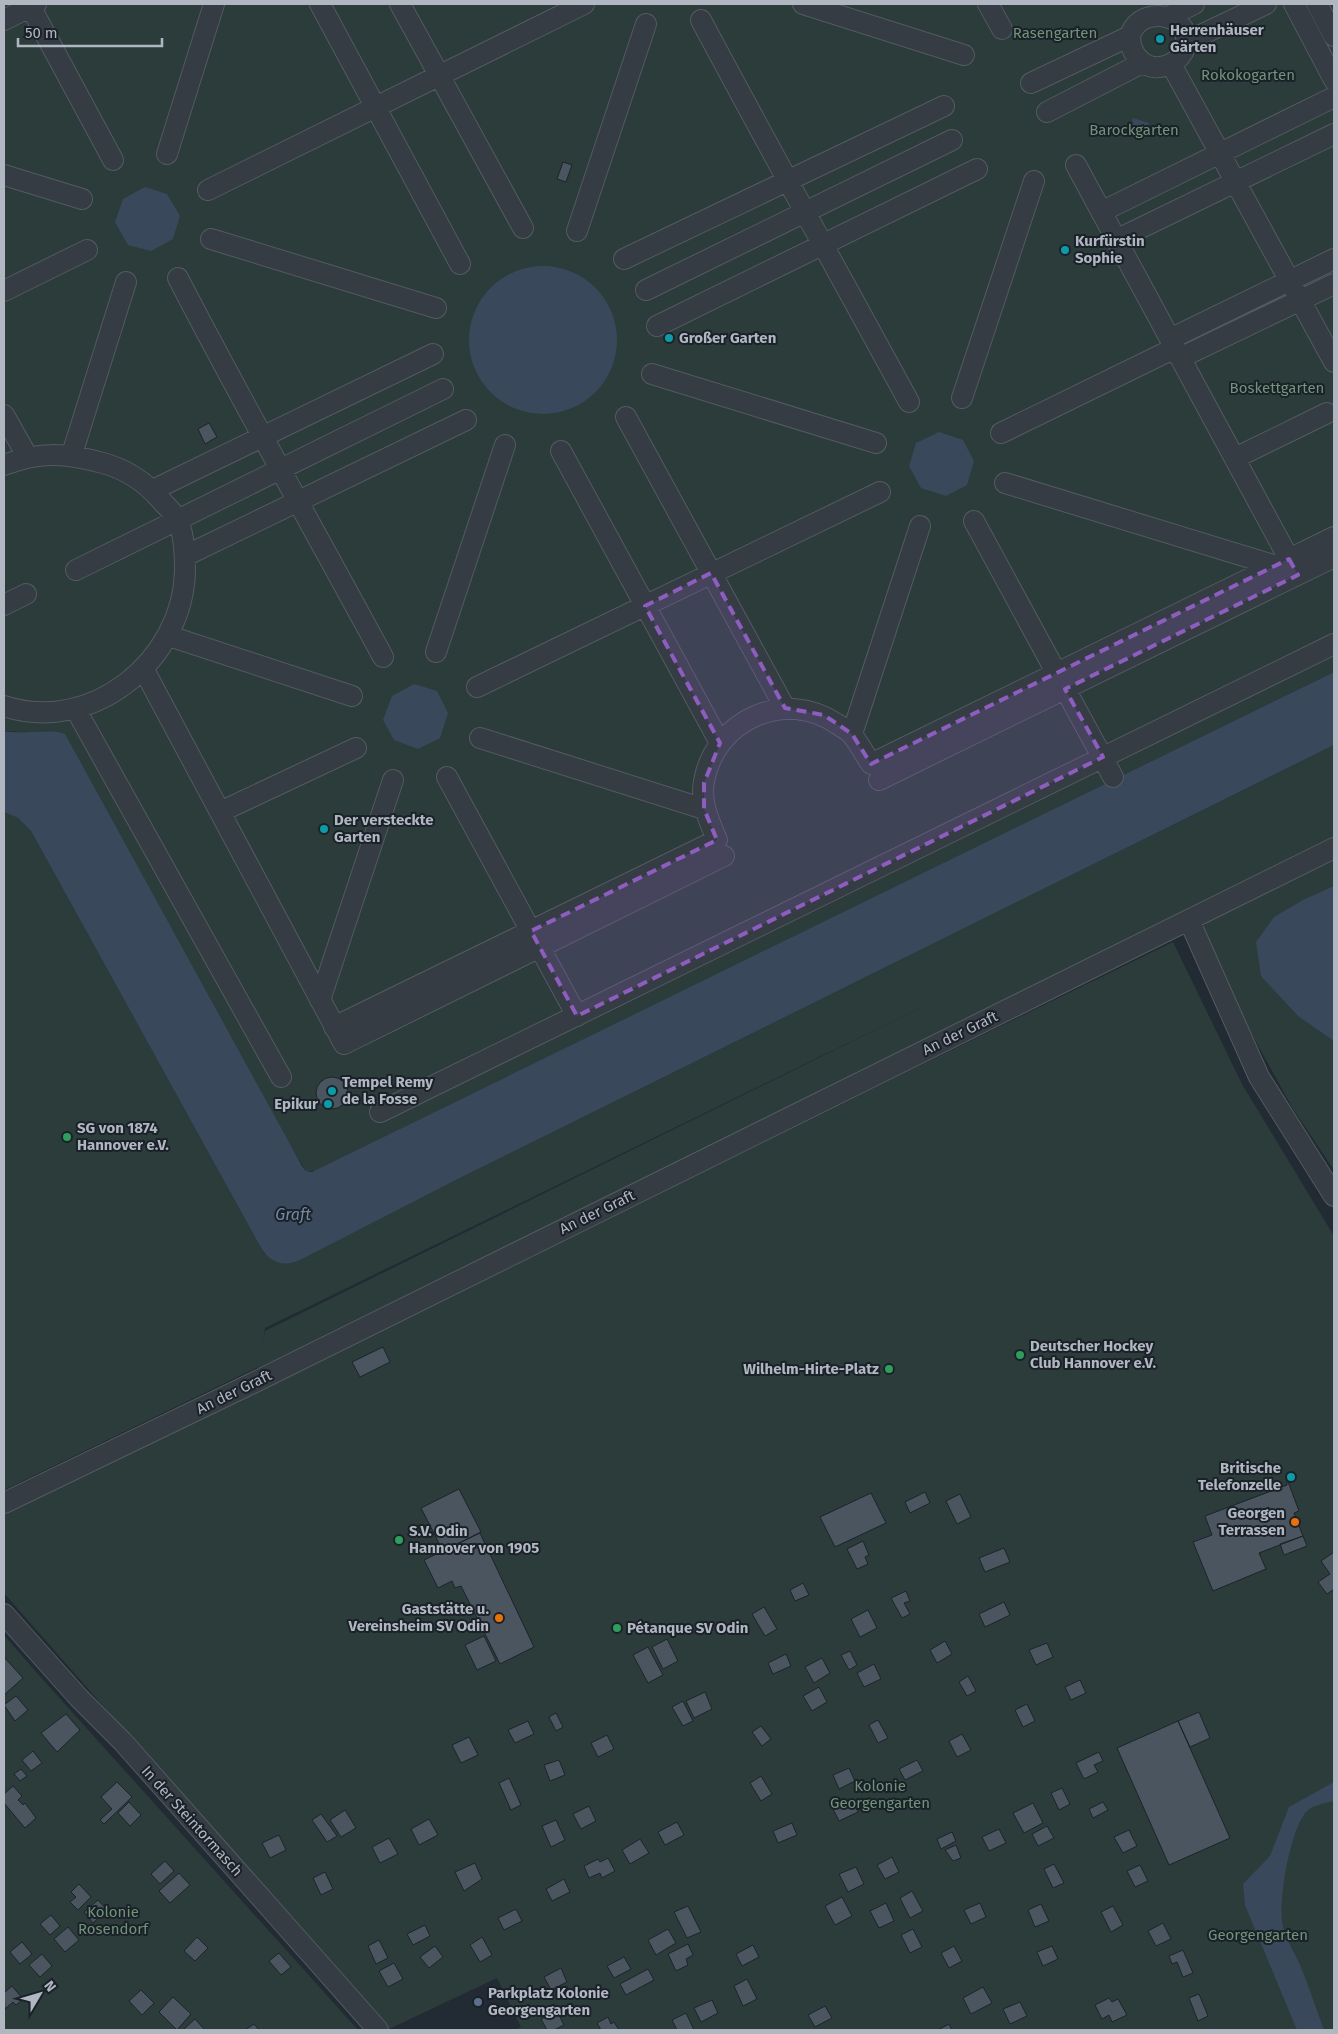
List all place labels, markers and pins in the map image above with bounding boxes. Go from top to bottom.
place label: Herrenhäuser Gärten [1170,21,1265,56]
marker: Herrenhäuser Gärten [1154,33,1166,45]
place label: Kurfürstin Sophie [1075,232,1145,267]
marker: Kurfürstin Sophie [1059,244,1071,256]
place label: Großer Garten [679,329,776,347]
marker: Großer Garten [663,332,675,344]
place label: Der versteckte Garten [334,811,434,846]
marker: Der versteckte Garten [318,823,330,835]
place label: Tempel Remy de la Fosse [342,1073,433,1108]
marker: Tempel Remy de la Fosse [326,1085,338,1097]
place label: Epikur [274,1095,319,1113]
marker: Epikur [322,1098,334,1110]
place label: SG von 1874 Hannover e.V. [77,1119,169,1154]
marker: SG von 1874 Hannover e.V. [61,1131,73,1143]
place label: Deutscher Hockey Club Hannover e.V. [1030,1337,1156,1372]
marker: Deutscher Hockey Club Hannover e.V. [1014,1349,1026,1361]
place label: Wilhelm-Hirte-Platz [743,1360,879,1378]
marker: Wilhelm-Hirte-Platz [883,1363,895,1375]
place label: Britische Telefonzelle [1198,1459,1281,1494]
marker: Britische Telefonzelle [1285,1471,1297,1483]
place label: Georgen Terrassen [1219,1504,1285,1539]
marker: Georgen Terrassen [1289,1516,1301,1528]
place label: S.V. Odin Hannover von 1905 [409,1522,539,1557]
marker: S.V. Odin Hannover von 1905 [393,1534,405,1546]
place label: Gaststätte u. Vereinsheim SV Odin [348,1600,489,1635]
marker: Gaststätte u. Vereinsheim SV Odin [493,1612,505,1624]
place label: Pétanque SV Odin [627,1619,748,1637]
marker: Pétanque SV Odin [611,1622,623,1634]
place label: Parkplatz Kolonie Georgengarten [488,1984,609,2019]
marker: Parkplatz Kolonie Georgengarten [472,1996,484,2008]

